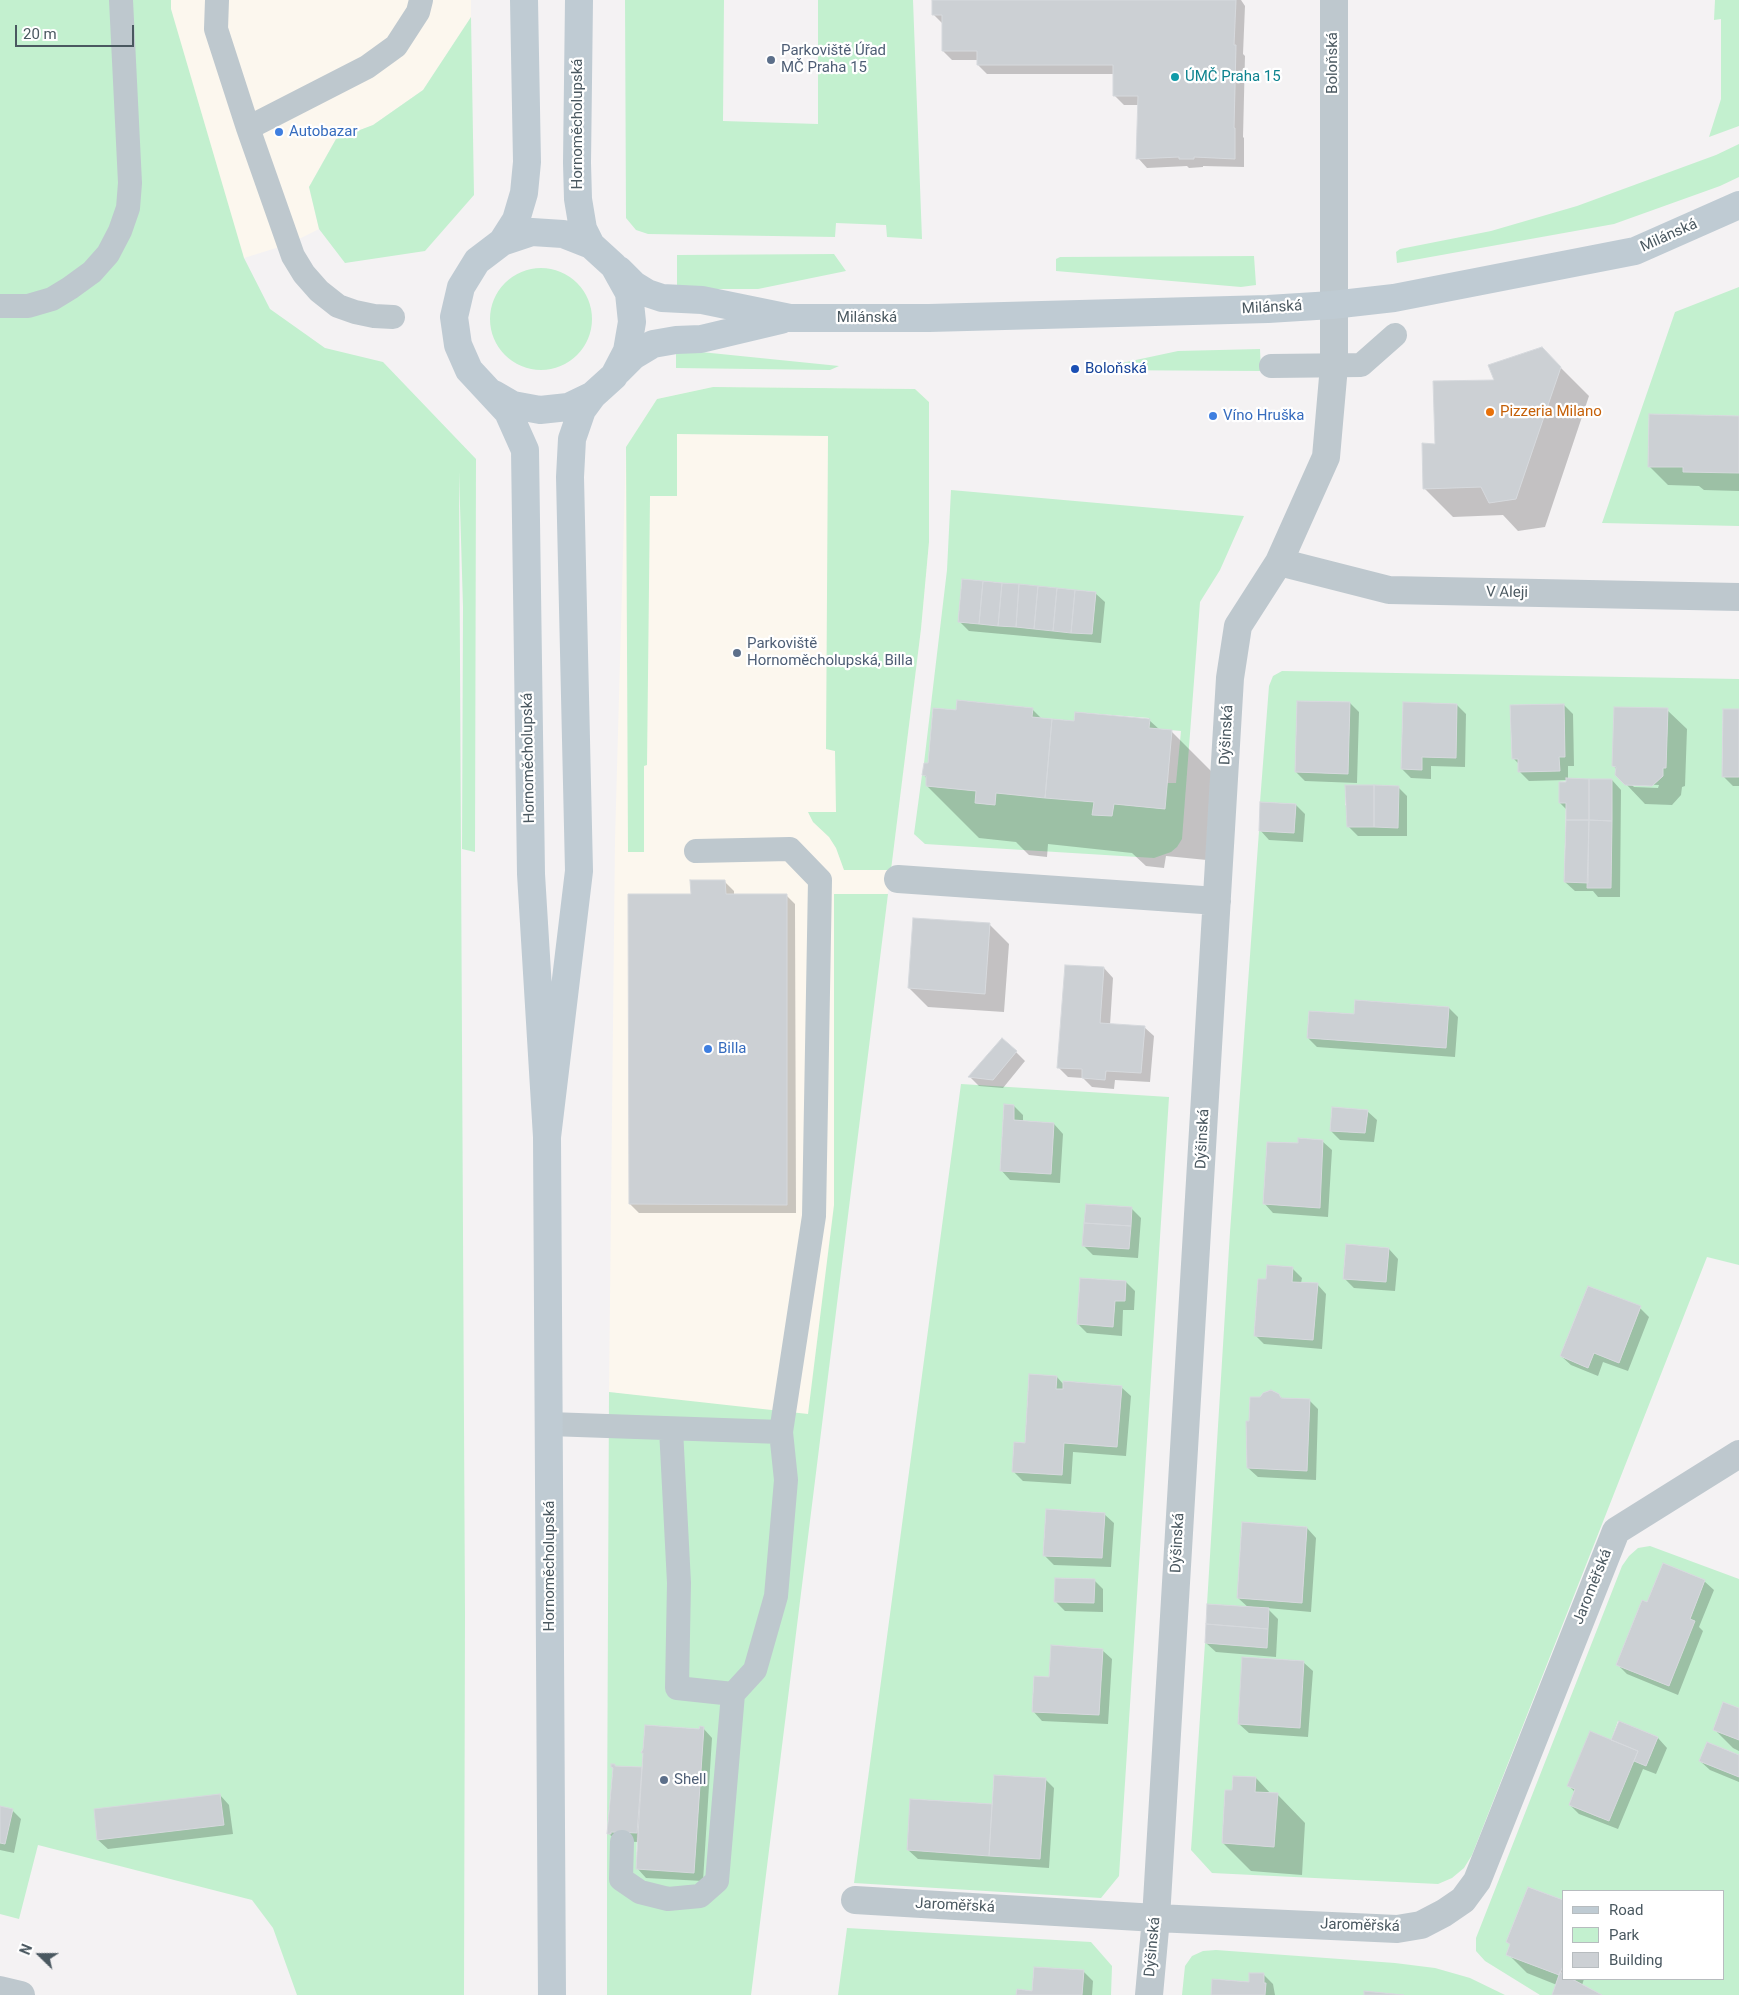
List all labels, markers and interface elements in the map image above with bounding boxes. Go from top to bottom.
scale bar [18,15,136,47]
text: 20 m [23,25,57,43]
street label: Boloňská [1324,32,1342,94]
place label: Parkoviště Úřad MČ Praha 15 [781,42,886,77]
marker: Parkoviště Úřad MČ Praha 15 [765,54,777,66]
street label: Hornoměcholupská [569,59,587,189]
place label: ÚMČ Praha 15 [1185,68,1281,86]
marker: ÚMČ Praha 15 [1169,71,1181,83]
place label: Autobazar [289,123,358,141]
marker: Autobazar [273,126,285,138]
street label: Milánská [1638,216,1700,256]
street label: Milánská [1241,297,1303,319]
street label: Milánská [837,309,897,327]
place label: Boloňská [1085,360,1147,378]
marker: Boloňská [1069,363,1081,375]
place label: Pizzeria Milano [1500,403,1602,421]
marker: Pizzeria Milano [1484,406,1496,418]
place label: Víno Hruška [1223,407,1304,425]
marker: Víno Hruška [1207,410,1219,422]
street label: V Aleji [1486,584,1528,602]
place label: Parkoviště Hornoměcholupská, Billa [747,635,913,670]
marker: Parkoviště Hornoměcholupská, Billa [731,647,743,659]
street label: Hornoměcholupská [519,692,539,824]
street label: Dýšinská [1216,705,1238,765]
place label: Billa [718,1040,746,1058]
marker: Billa [702,1043,714,1055]
street label: Dýšinská [1192,1109,1214,1169]
street label: Hornoměcholupská [541,1501,559,1631]
street label: Dýšinská [1167,1513,1189,1573]
street label: Jaroměřská [1570,1547,1616,1627]
place label: Shell [674,1771,706,1789]
marker: Shell [658,1774,670,1786]
legend [1562,1890,1724,1980]
street label: Jaroměřská [915,1895,995,1917]
text: Road [1609,1901,1643,1919]
street label: Dýšinská [1141,1916,1165,1978]
street label: Jaroměřská [1320,1916,1400,1936]
text: Park [1609,1926,1639,1944]
north arrow [15,1930,65,1980]
text: N [17,1942,35,1957]
text: Building [1609,1951,1663,1969]

